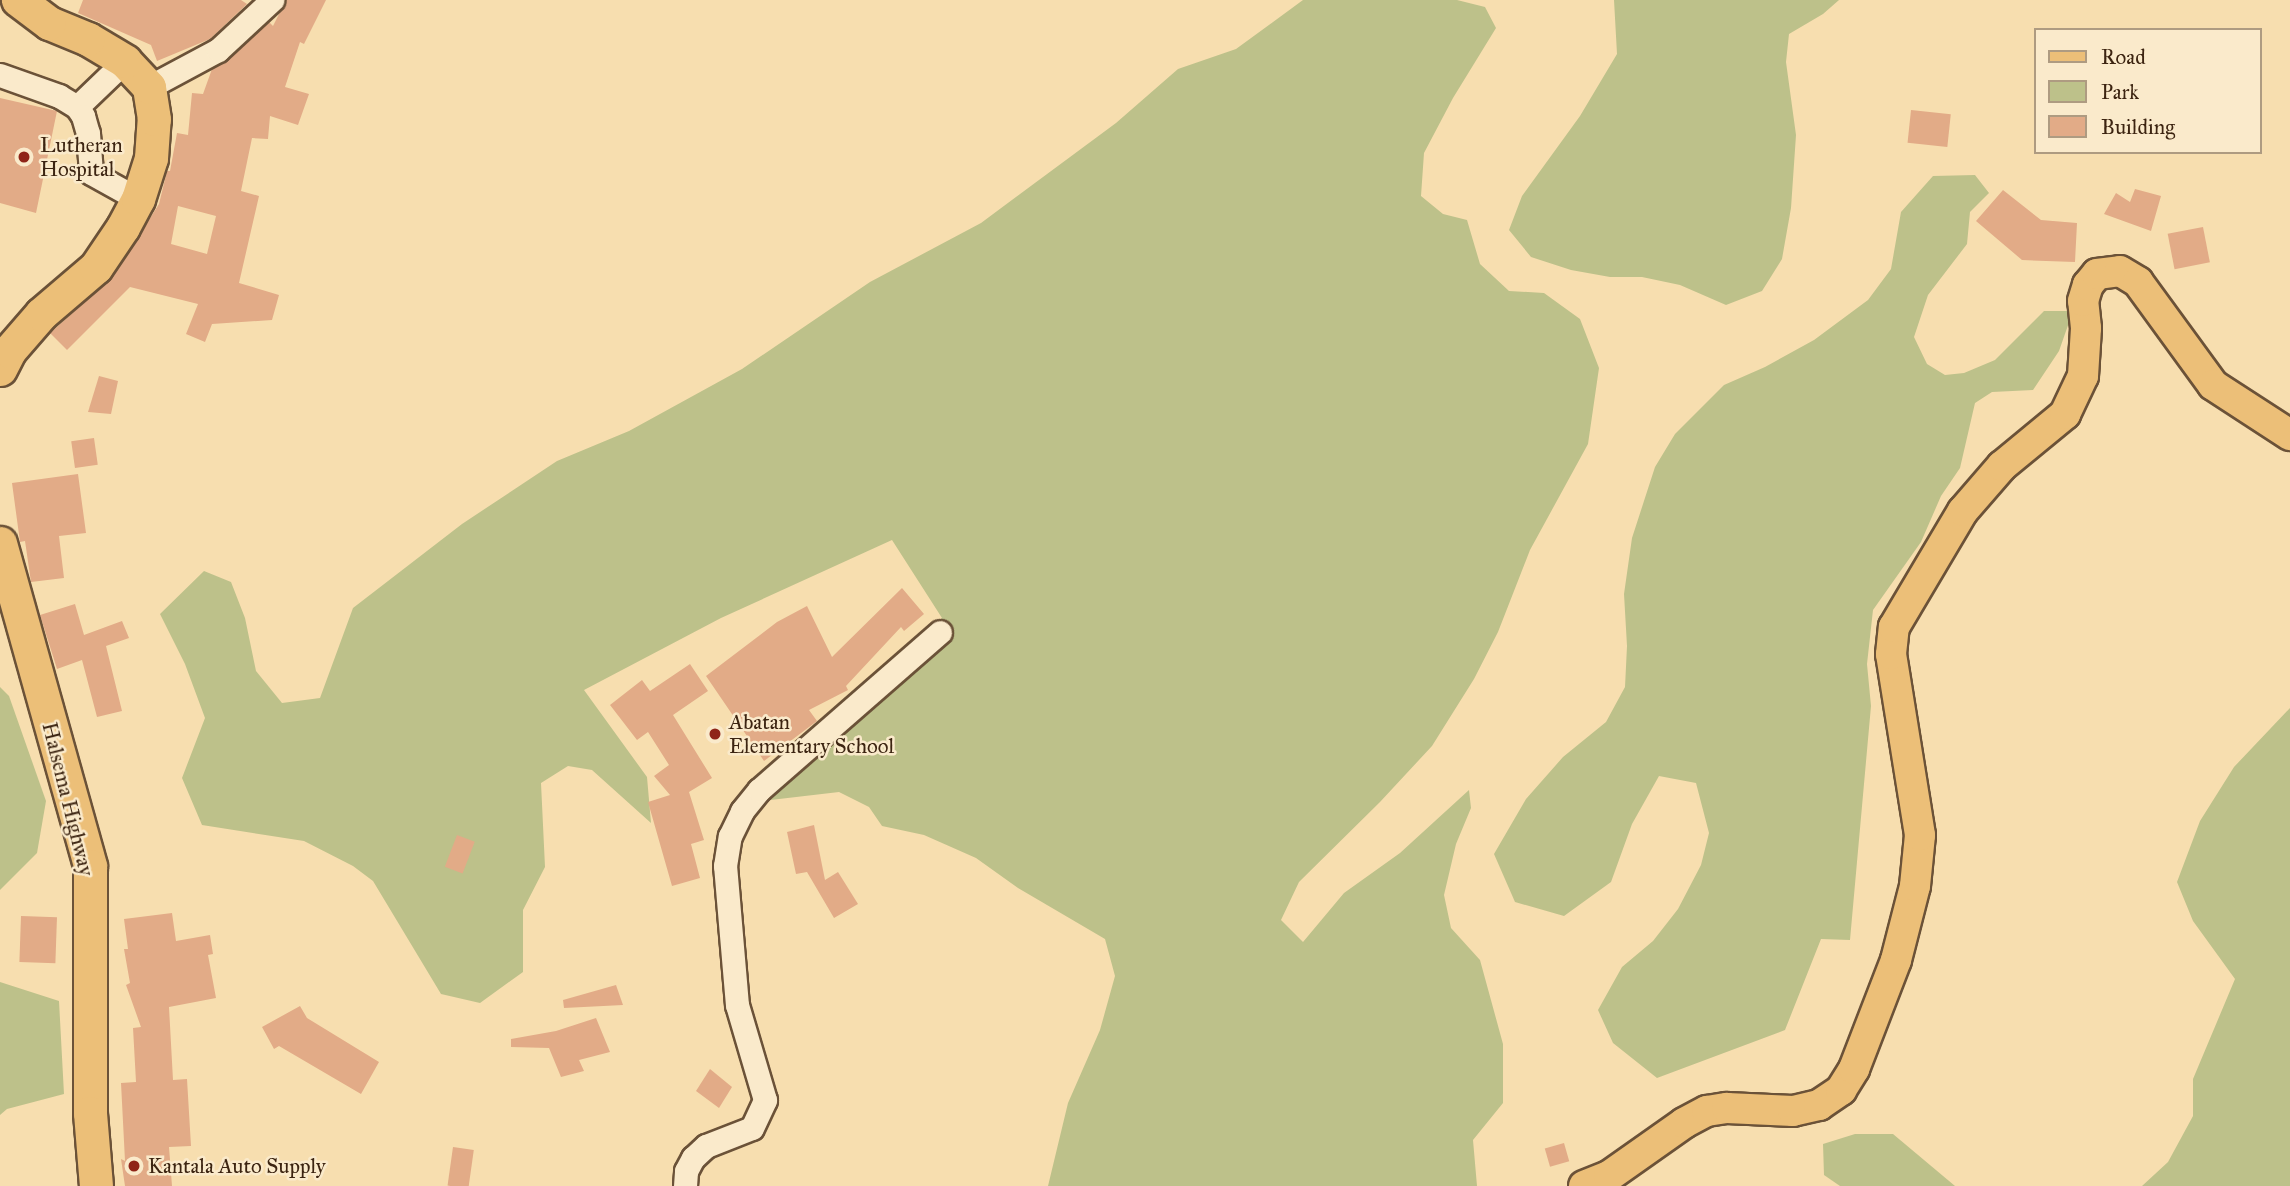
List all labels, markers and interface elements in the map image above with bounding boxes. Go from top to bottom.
legend [2035,28,2262,154]
text: Road [2101,44,2146,70]
text: Park [2101,79,2139,105]
text: Building [2101,114,2175,140]
place label: Lutheran Hospital [40,132,123,182]
marker: Lutheran Hospital [14,147,34,167]
place label: Abatan Elementary School [729,709,894,759]
street label: Halsema Highway [37,720,99,878]
marker: Abatan Elementary School [707,726,723,742]
place label: Kantala Auto Supply [148,1153,326,1179]
marker: Kantala Auto Supply [126,1158,142,1174]

